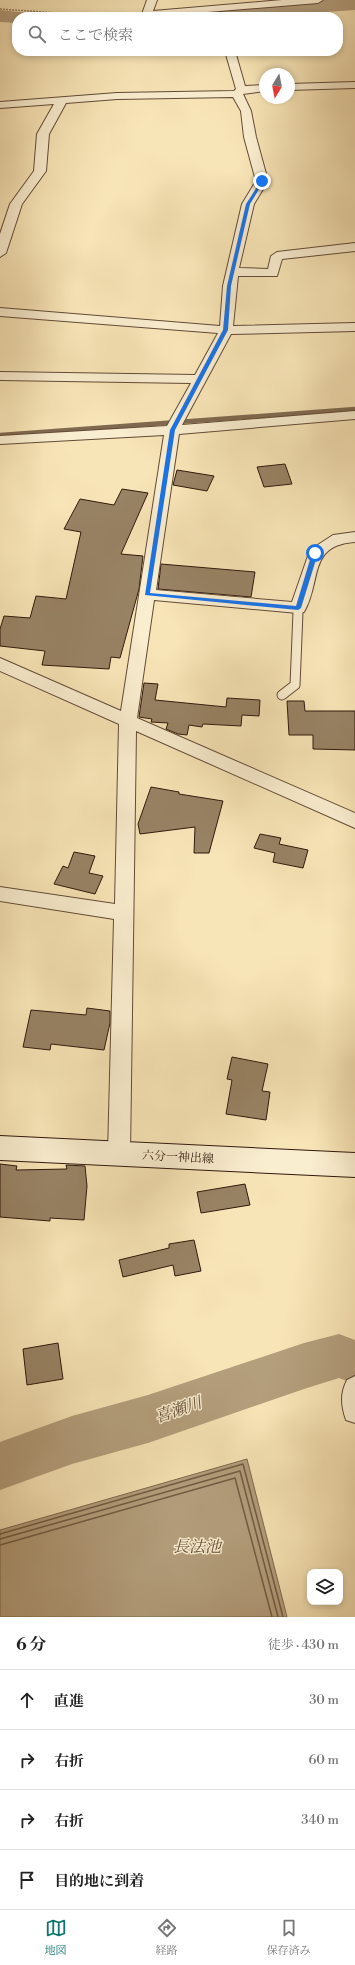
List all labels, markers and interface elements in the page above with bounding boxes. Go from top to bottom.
search box [12,12,343,56]
icon: search [26,23,48,45]
text: ここで検索 [58,26,133,45]
north arrow [259,68,295,104]
route end [253,172,271,190]
route start [306,544,324,562]
street label: 六分一神出線 [142,1148,214,1167]
water label: 喜瀬川 [152,1392,206,1427]
water label: 長法池 [173,1537,223,1557]
map controls [307,1569,343,1605]
button: layers [307,1569,343,1605]
text: 6 分 [16,1634,46,1656]
text: 徒歩 · 430 m [268,1637,339,1653]
icon: ahead [16,1689,38,1711]
text: 直進 [54,1692,84,1711]
text: 30 m [309,1692,339,1708]
icon: right [16,1749,38,1771]
text: 右折 [54,1752,84,1771]
text: 60 m [308,1752,339,1768]
icon: right [16,1809,38,1831]
text: 右折 [54,1812,84,1831]
text: 340 m [301,1812,339,1828]
icon: arrive [16,1869,38,1891]
text: 目的地に到着 [54,1872,144,1891]
tab: 地図 [45,1917,67,1958]
tab: 経路 [156,1917,178,1958]
tab: 保存済み [267,1917,311,1958]

